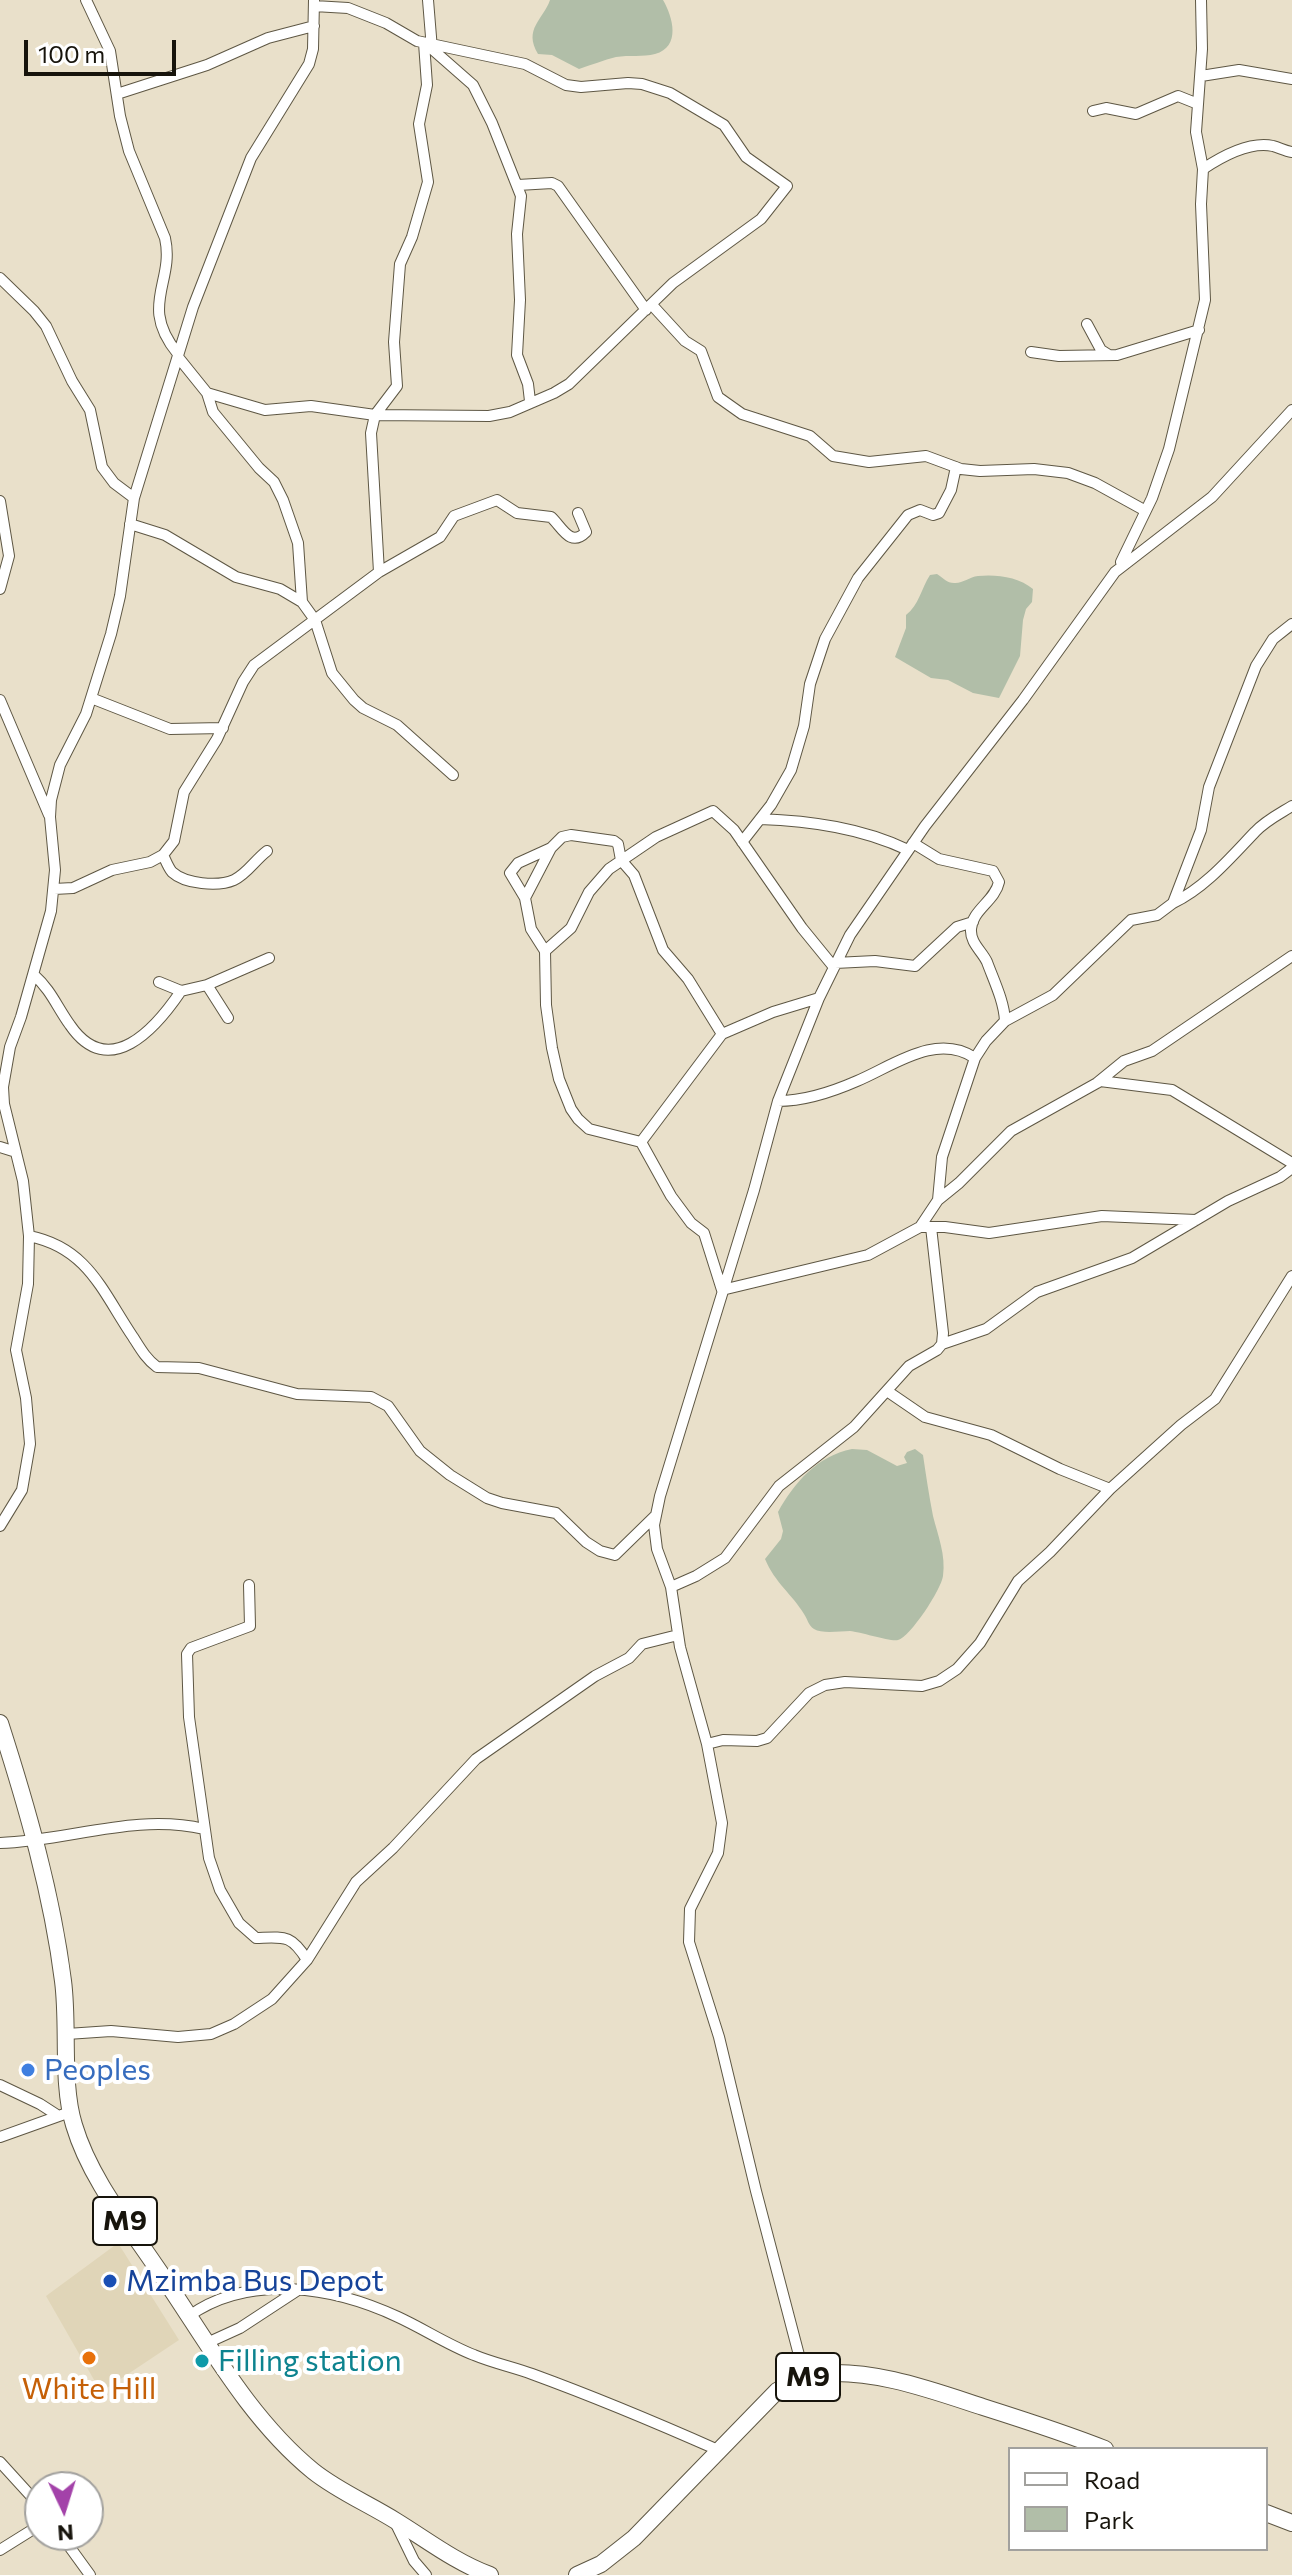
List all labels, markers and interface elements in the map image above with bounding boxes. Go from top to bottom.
scale bar [28,24,180,74]
text: 100 m [38,39,105,68]
place label: Peoples [44,2052,151,2088]
marker: Peoples [19,2061,37,2079]
road number: M9 [93,2197,157,2245]
place label: Mzimba Bus Depot [126,2263,384,2299]
marker: Mzimba Bus Depot [101,2272,119,2290]
place label: Filling station [218,2343,402,2379]
marker: White Hill [80,2349,98,2367]
marker: Filling station [193,2352,211,2370]
road number: M9 [776,2353,840,2401]
place label: White Hill [22,2371,156,2407]
legend [1008,2447,1268,2551]
text: Road [1084,2465,1140,2494]
north arrow [24,2471,104,2551]
text: Park [1084,2505,1134,2534]
text: N [56,2519,75,2547]

